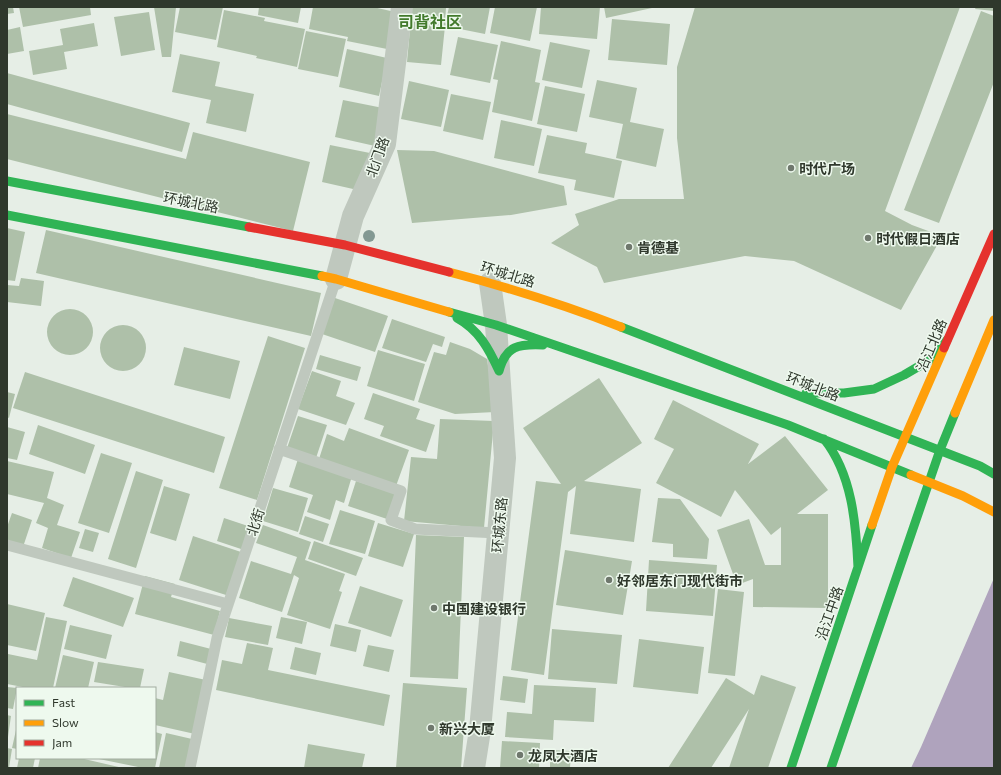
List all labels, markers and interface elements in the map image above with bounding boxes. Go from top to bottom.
district label: 司背社区 [398,12,462,31]
street label: 北门路 [362,134,392,180]
place label: 时代广场 [799,160,855,177]
marker: 时代广场 [786,163,796,173]
street label: 环城北路 [162,188,220,216]
place label: 时代假日酒店 [876,230,960,247]
marker: 时代假日酒店 [863,233,873,243]
place label: 肯德基 [637,239,679,256]
marker: 肯德基 [624,242,634,252]
street label: 环城北路 [479,258,537,290]
street label: 沿江北路 [912,316,950,374]
street label: 环城北路 [784,368,842,404]
street label: 环城东路 [488,496,510,554]
street label: 北街 [243,506,267,538]
place label: 好邻居东门现代街市 [617,572,743,589]
marker: 好邻居东门现代街市 [604,575,614,585]
street label: 沿江中路 [812,584,846,642]
place label: 中国建设银行 [442,600,526,617]
marker: 中国建设银行 [429,603,439,613]
legend [16,687,156,759]
text: Fast [52,695,75,709]
text: Slow [52,715,79,729]
place label: 新兴大厦 [439,720,495,737]
marker: 新兴大厦 [426,723,436,733]
text: Jam [52,735,72,750]
place label: 龙凤大酒店 [528,747,598,764]
marker: 龙凤大酒店 [515,750,525,760]

